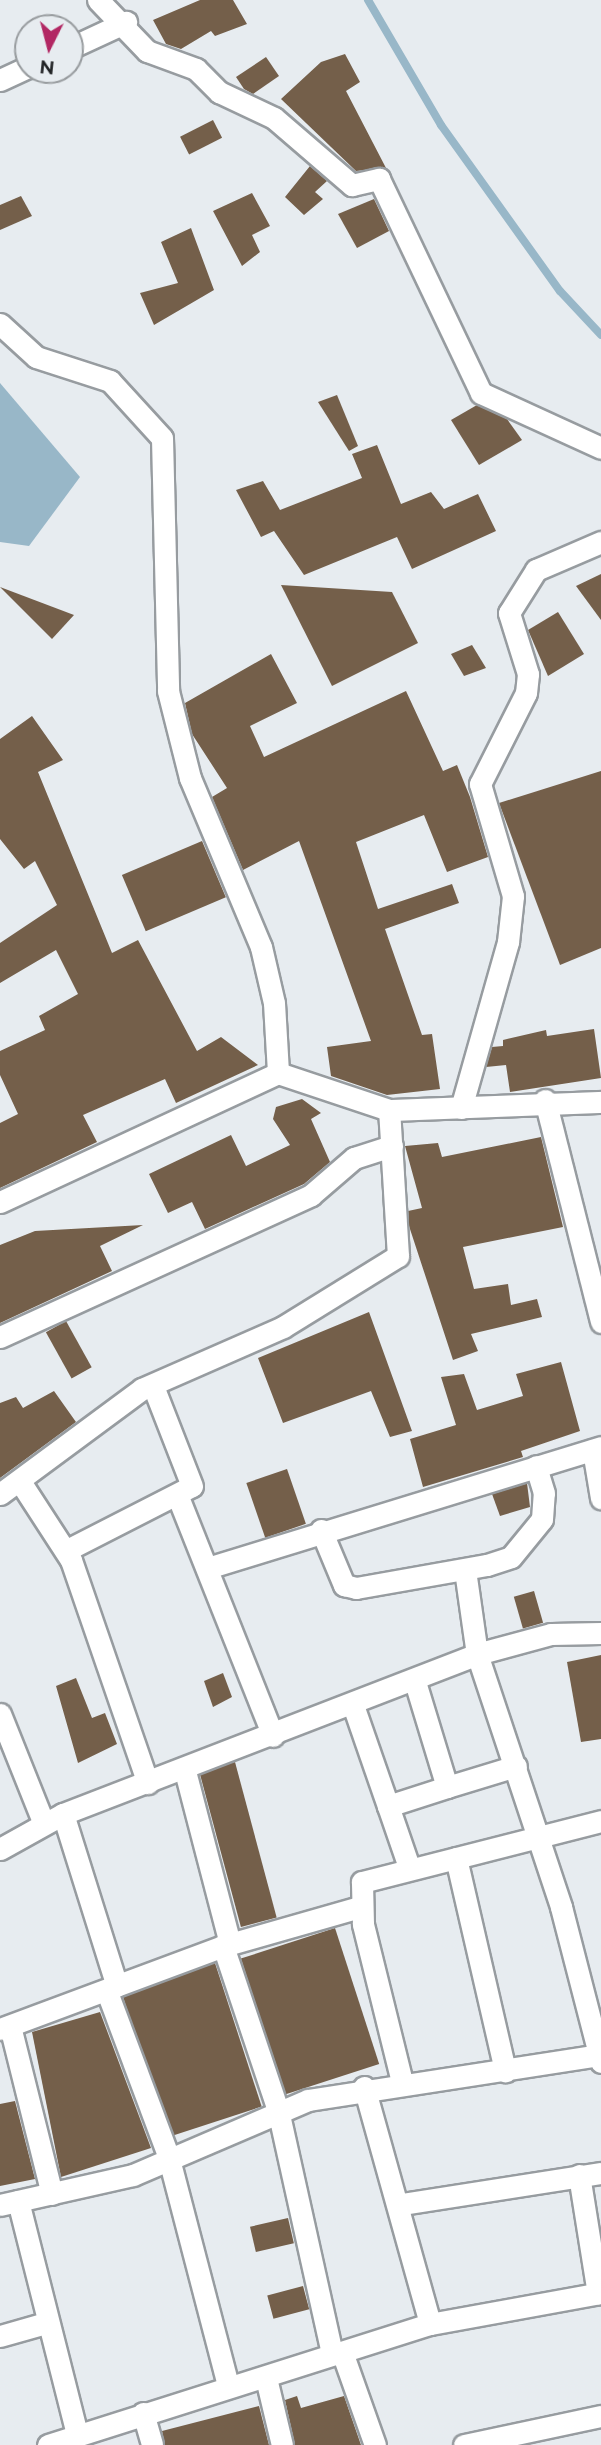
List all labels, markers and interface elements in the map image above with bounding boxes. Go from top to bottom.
north arrow [14,14,84,84]
text: N [39,56,55,80]

